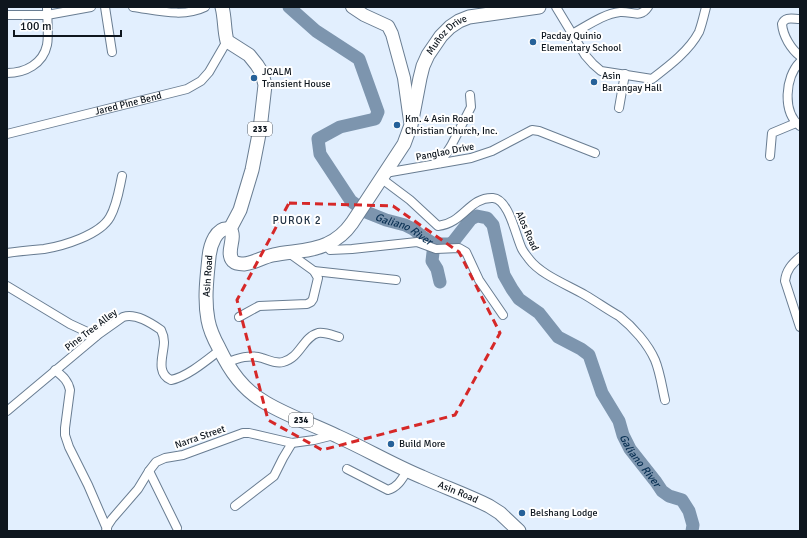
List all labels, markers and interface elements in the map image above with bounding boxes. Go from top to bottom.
scale bar [14,12,121,38]
street label: Muñoz Drive [424,12,469,57]
text: 100 m [20,19,52,34]
place label: Pacday Quinio Elementary School [541,30,621,54]
marker: Pacday Quinio Elementary School [528,37,538,47]
place label: JCALM Transient House [262,66,331,90]
place label: Asin Barangay Hall [602,70,662,94]
marker: JCALM Transient House [249,73,259,83]
marker: Asin Barangay Hall [589,77,599,87]
street label: Jared Pine Bend [94,90,163,118]
place label: Km. 4 Asin Road Christian Church, Inc. [405,113,498,137]
marker: Km. 4 Asin Road Christian Church, Inc. [392,120,402,130]
road number: 233 [248,122,272,136]
street label: Panglao Drive [415,140,475,164]
street label: Alos Road [513,209,541,253]
water label: Galiano River [373,210,437,249]
district label: PUROK 2 [272,214,322,227]
street label: Asin Road [201,254,215,298]
street label: Pine Tree Alley [62,306,120,354]
road number: 234 [289,413,313,427]
street label: Narra Street [173,423,227,451]
water label: Galiano River [617,432,665,491]
place label: Build More [399,438,445,450]
marker: Build More [386,439,396,449]
street label: Asin Road [436,479,480,506]
place label: Belshang Lodge [530,507,598,519]
marker: Belshang Lodge [517,508,527,518]

